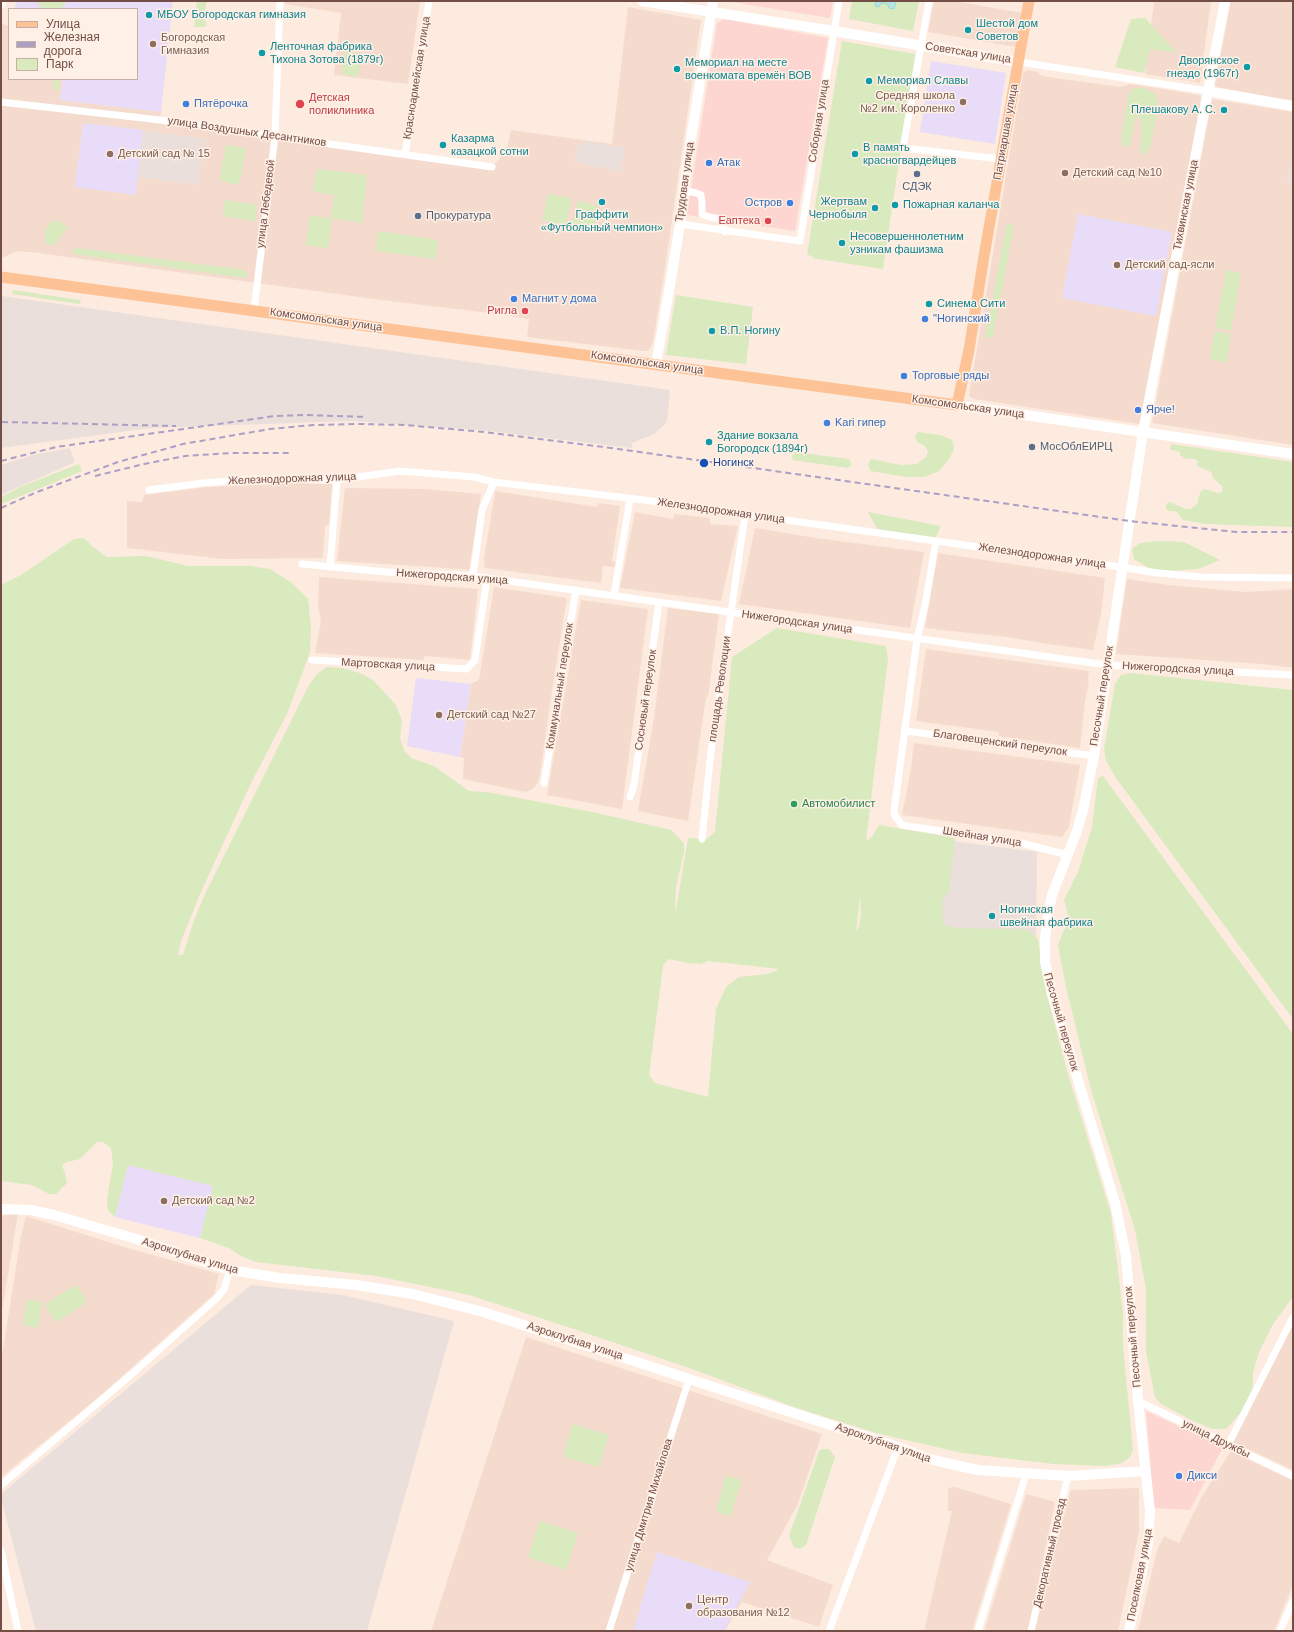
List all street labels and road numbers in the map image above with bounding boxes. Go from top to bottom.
street label: Красноармейская улица [401,16,433,140]
street label: Советская улица [924,40,1012,66]
street label: Соборная улица [806,78,832,164]
street label: Патриаршая улица [991,83,1021,181]
street label: улица Воздушных Десантников [167,114,327,150]
street label: Трудовая улица [673,141,697,223]
street label: улица Лебедевой [254,159,278,249]
street label: Тихвинская улица [1171,159,1201,251]
street label: Комсомольская улица [269,306,383,334]
street label: Комсомольская улица [590,349,704,377]
street label: Комсомольская улица [911,393,1025,421]
street label: Железнодорожная улица [228,470,356,488]
street label: Железнодорожная улица [656,496,786,526]
street label: Железнодорожная улица [977,541,1107,571]
street label: Нижегородская улица [396,567,508,587]
street label: Нижегородская улица [741,608,853,636]
street label: Коммунальный переулок [543,622,577,750]
street label: площадь Революции [706,635,734,743]
street label: Песочный переулок [1088,645,1116,747]
street label: Сосновый переулок [632,649,660,751]
street label: Мартовская улица [341,656,435,674]
street label: Нижегородская улица [1122,659,1234,679]
street label: Благовещенский переулок [932,727,1068,759]
street label: Швейная улица [942,824,1022,850]
street label: Песочный переулок [1041,971,1081,1073]
street label: Аэроклубная улица [140,1235,240,1277]
street label: Песочный переулок [1122,1286,1144,1388]
street label: Аэроклубная улица [525,1319,625,1363]
street label: улица Дружбы [1180,1417,1252,1461]
street label: Аэроклубная улица [834,1420,932,1466]
street label: улица Дмитрия Михайлова [622,1437,676,1573]
street label: Декоративный проезд [1031,1497,1069,1609]
street label: Поселковая улица [1125,1528,1155,1622]

